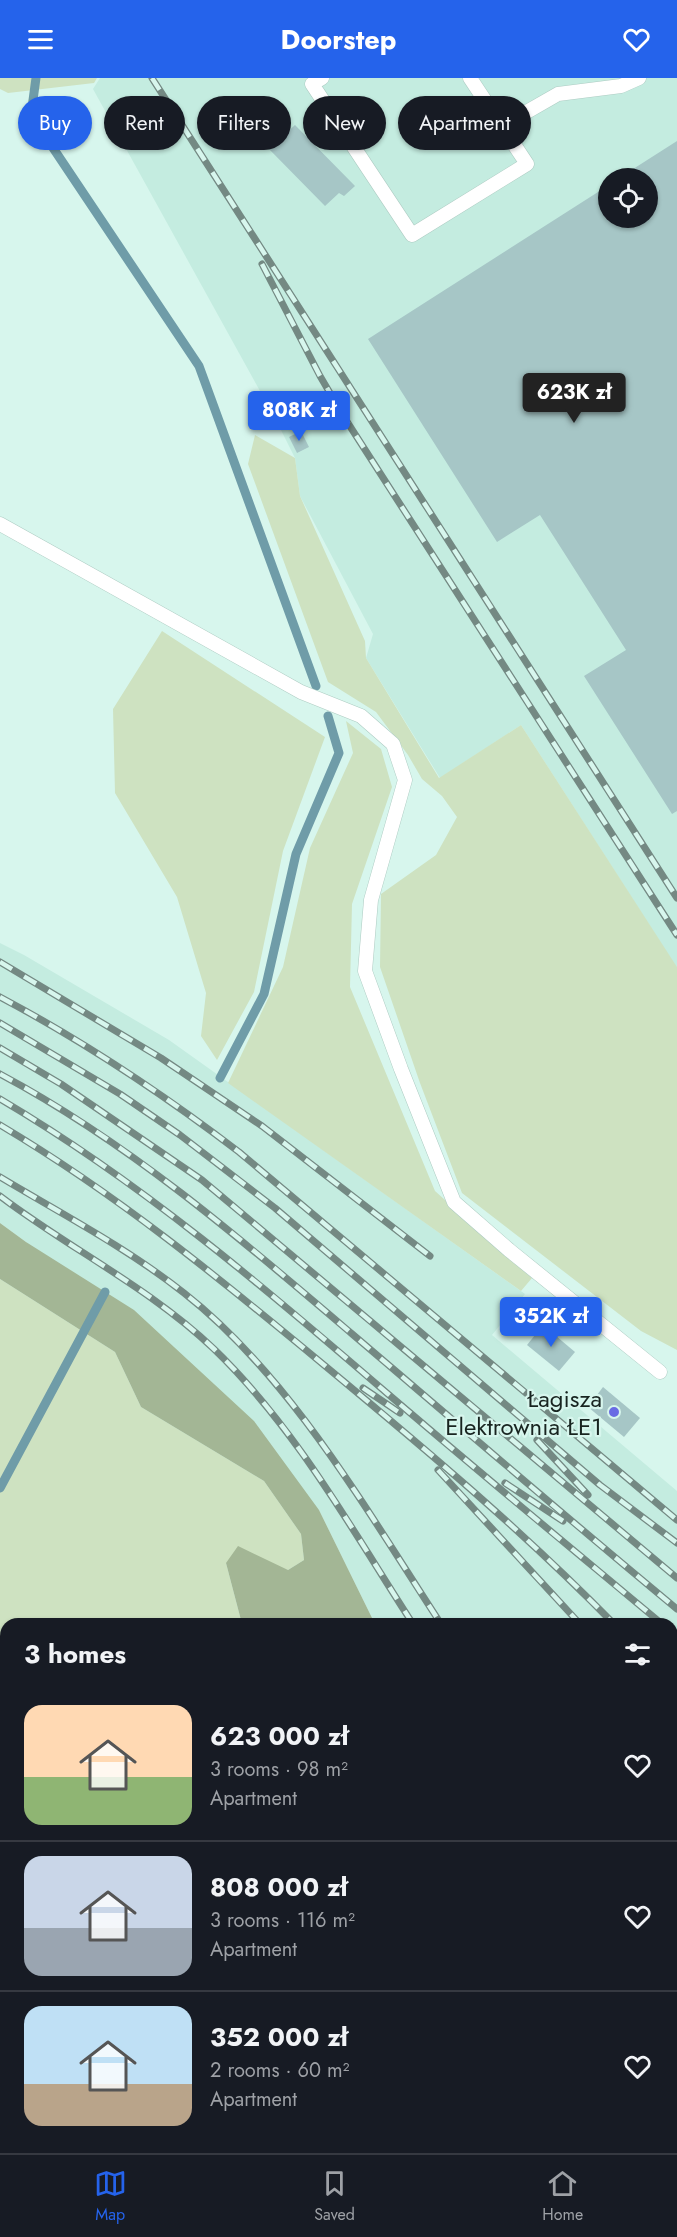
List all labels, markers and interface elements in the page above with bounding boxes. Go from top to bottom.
text: Doorstep [281,20,396,59]
icon: menu [24,23,57,56]
icon: heart [620,23,653,56]
chip: Buy [18,96,92,150]
chip: Rent [104,96,185,150]
chip: Filters [197,96,291,150]
chip: New [303,96,386,150]
chip: Apartment [398,96,531,150]
map controls [598,168,658,228]
button: locate [598,168,658,228]
pin: 623K zł [519,373,629,424]
text: 623K zł [537,378,611,407]
pin: 808K zł [244,391,354,442]
text: 808K zł [262,396,336,425]
pin: 352K zł [496,1297,606,1348]
text: 352K zł [514,1302,588,1331]
place label: Łagisza Elektrownia ŁE1 [445,1381,602,1444]
marker: Łagisza Elektrownia ŁE1 [607,1405,621,1419]
text: 3 homes [24,1635,126,1673]
icon: filters [621,1638,654,1671]
text: 623 000 zł [210,1717,348,1755]
icon: home [72,1729,144,1801]
icon: heart [621,1749,654,1782]
text: 3 rooms · 98 m² [210,1755,348,1784]
text: Apartment [210,1784,297,1813]
text: 808 000 zł [210,1868,348,1906]
icon: home [72,1880,144,1952]
icon: heart [621,1900,654,1933]
text: 3 rooms · 116 m² [210,1906,355,1935]
text: Apartment [210,1935,297,1964]
text: 352 000 zł [210,2018,348,2056]
icon: home [72,2030,144,2102]
icon: heart [621,2050,654,2083]
text: 2 rooms · 60 m² [210,2056,349,2085]
text: Apartment [210,2085,297,2114]
tab: Map [94,2167,127,2226]
tab: Saved [314,2167,355,2226]
tab: Home [542,2167,583,2226]

